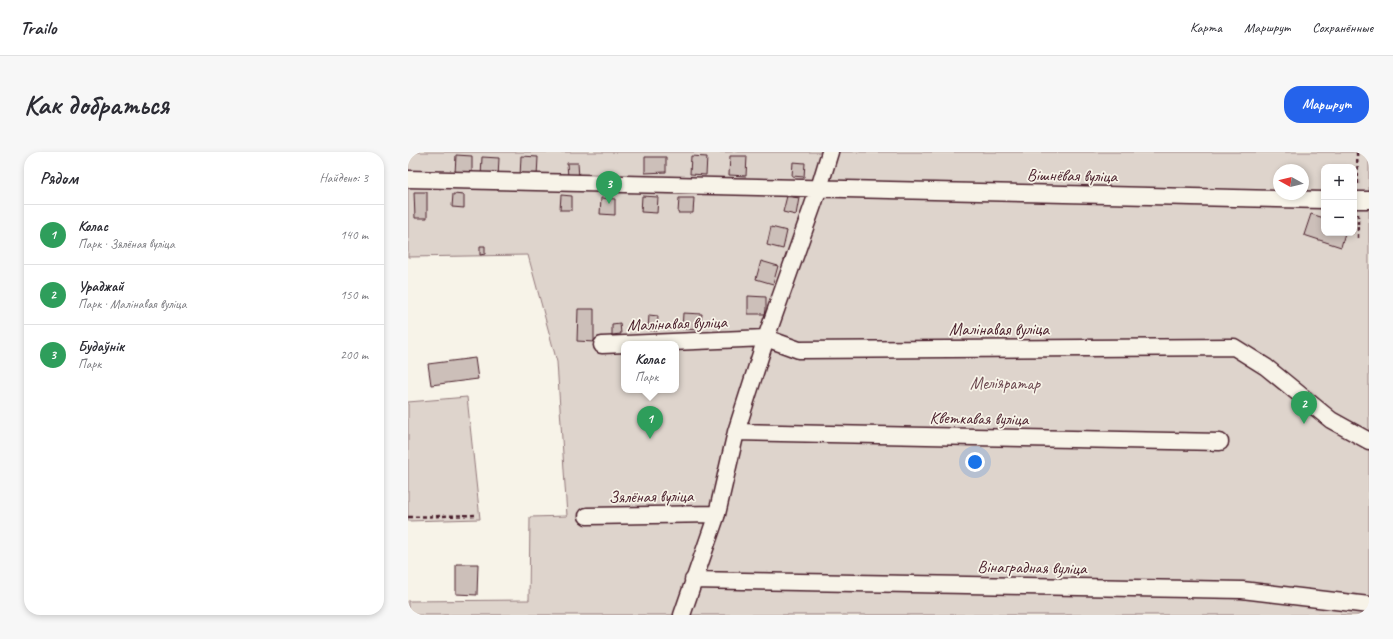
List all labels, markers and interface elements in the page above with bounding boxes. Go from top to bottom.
text: Trailo [20,16,56,40]
text: Карта [1190,19,1222,36]
text: Маршрут [1244,19,1290,36]
text: Сохранённые [1312,19,1373,36]
button: Маршрут [1284,86,1369,123]
text: Как добраться [24,87,169,122]
street label: Вішнёвая вуліца [1027,164,1119,187]
north arrow [1273,164,1309,200]
map controls [1321,164,1357,236]
button: + [1321,164,1357,200]
text: Рядом [40,168,78,189]
text: Найдено: 3 [320,170,368,186]
pin: 3 [596,171,622,204]
button: − [1321,200,1357,236]
text: Колас [78,217,108,236]
text: 1 [50,227,56,243]
text: 140 m [340,227,368,243]
text: Парк · Зялёная вуліца [78,236,175,252]
text: Ураджай [78,277,124,296]
text: 2 [50,287,56,303]
text: 150 m [340,287,368,303]
text: Парк · Малінавая вуліца [78,296,186,312]
street label: Малінавая вуліца [627,311,729,336]
street label: Малінавая вуліца [949,319,1051,340]
text: Будаўнік [78,337,124,356]
popup [621,341,679,393]
text: 3 [50,347,56,363]
text: 200 m [340,347,368,363]
text: Колас [635,350,665,369]
text: Парк [78,356,101,372]
text: Парк [635,369,658,385]
park label: Меліяратар [970,373,1042,394]
pin: 2 [1291,391,1317,424]
pin: 1 [637,406,663,439]
street label: Кветкавая вуліца [930,407,1030,430]
your location [965,452,985,472]
street label: Зялёная вуліца [609,485,695,508]
street label: Вінаградная вуліца [977,556,1088,579]

